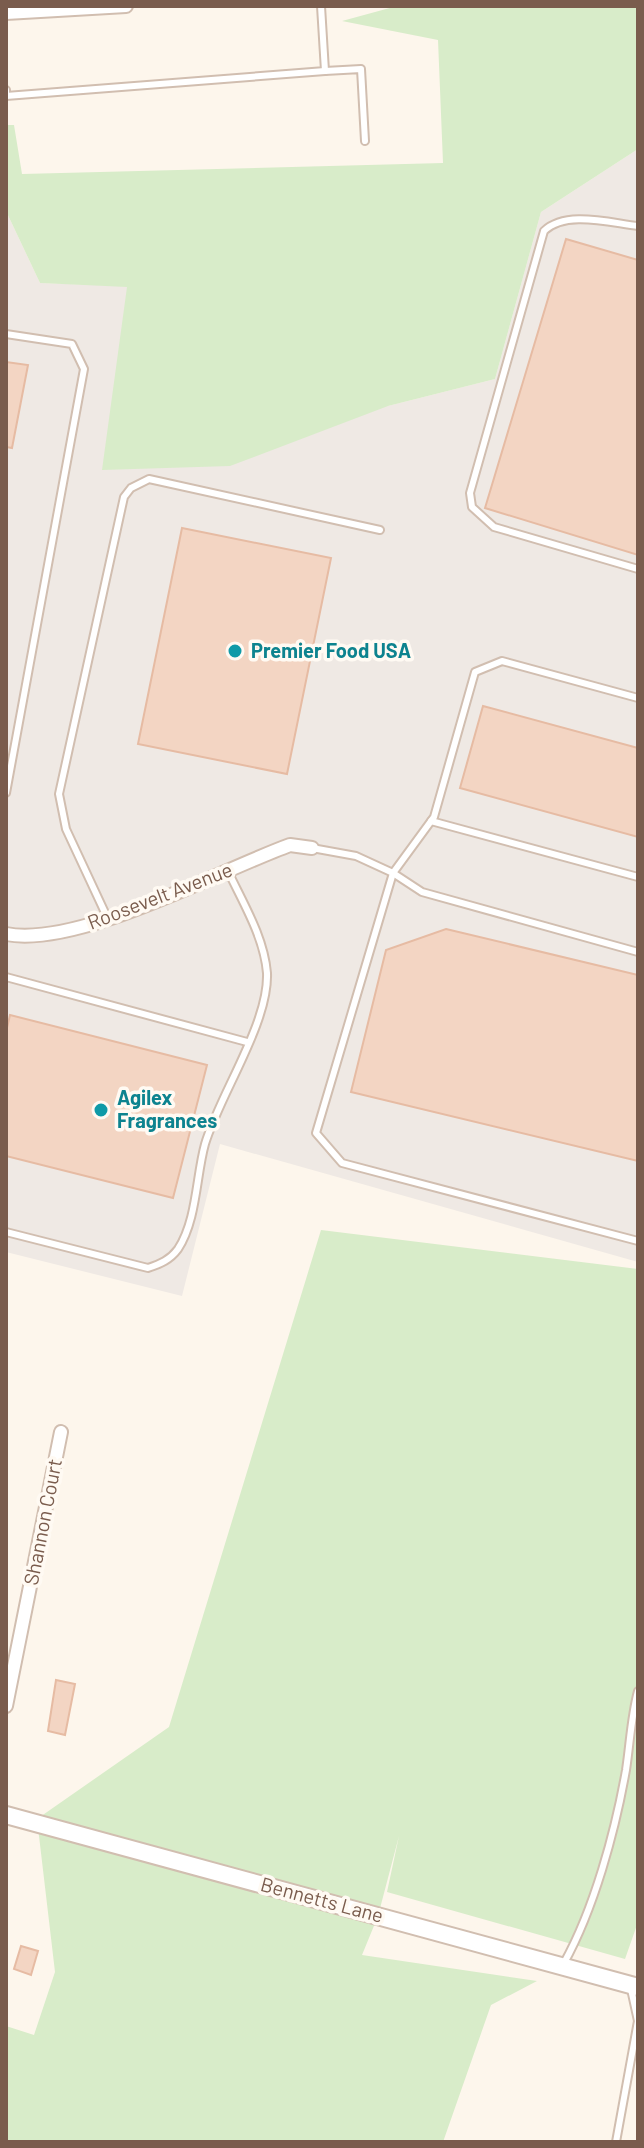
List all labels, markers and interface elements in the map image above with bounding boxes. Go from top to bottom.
place label: Premier Food USA [251,638,411,662]
marker: Premier Food USA [226,642,244,660]
street label: Roosevelt Avenue [84,856,235,934]
place label: Agilex Fragrances [117,1085,217,1132]
marker: Agilex Fragrances [92,1101,110,1119]
street label: Shannon Court [18,1457,66,1587]
street label: Bennetts Lane [258,1871,386,1927]

